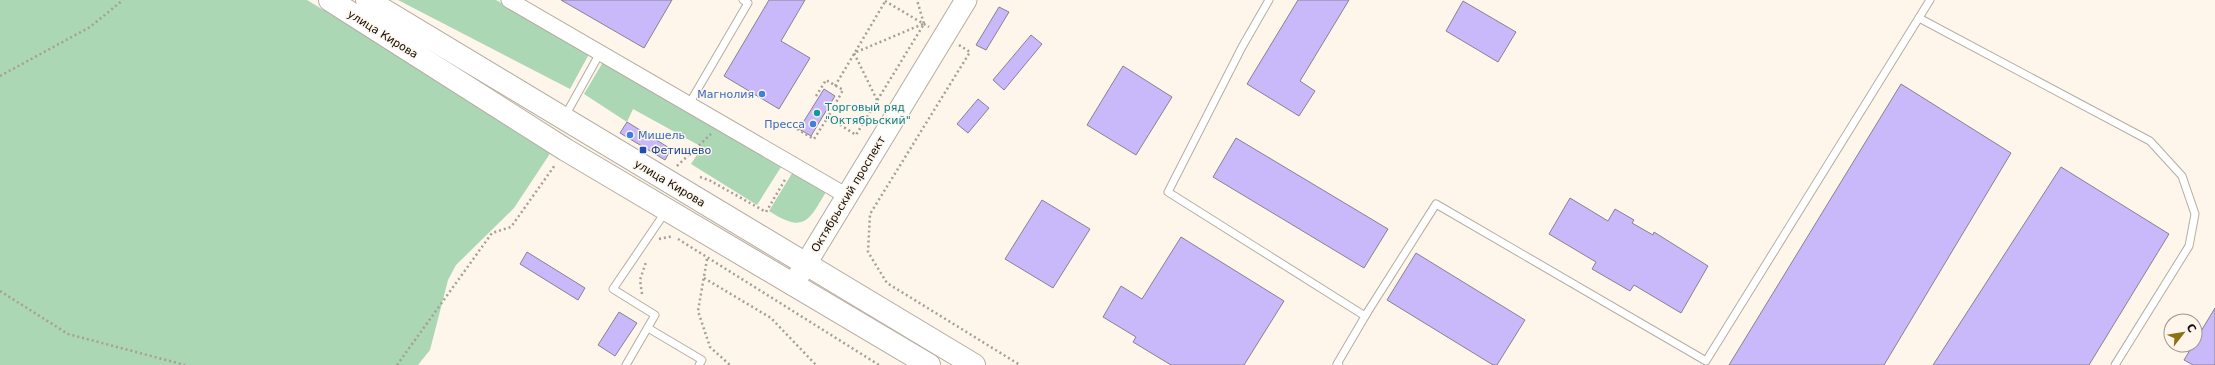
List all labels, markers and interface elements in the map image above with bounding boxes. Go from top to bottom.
street label: улица Кирова [345,8,420,61]
place label: Магнолия [697,88,754,101]
marker: Магнолия [757,89,767,99]
place label: Торговый ряд "Октябрьский" [824,101,911,127]
marker: Торговый ряд "Октябрьский" [812,108,822,118]
place label: Пресса [764,118,805,131]
marker: Пресса [808,119,818,129]
place label: Мишель [638,129,685,142]
marker: Мишель [625,130,635,140]
street label: Октябрьский проспект [809,133,889,255]
place label: Фетищево [651,144,711,157]
marker: Фетищево [638,145,648,155]
street label: улица Кирова [632,157,708,210]
north arrow [2163,313,2203,353]
text: С [2183,321,2199,335]

